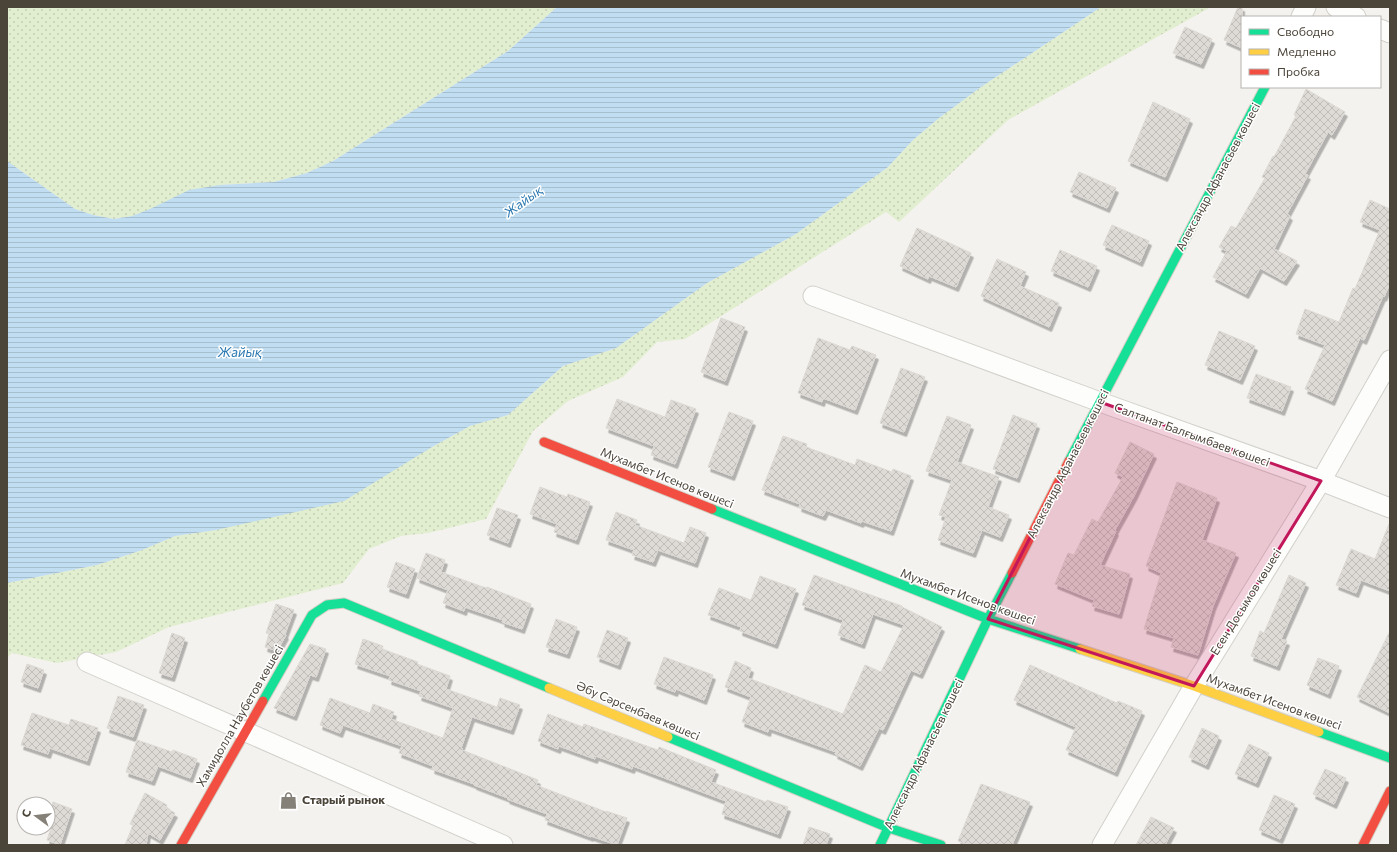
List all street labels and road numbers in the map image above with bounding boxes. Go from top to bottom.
street label: Александр Афанасьев көшесі [1172,100,1262,253]
street label: Александр Афанасьев көшесі [1023,387,1111,540]
street label: Салтанат Балғымбаев көшесі [1113,399,1272,469]
street label: Мухамбет Исенов көшесі [599,444,736,510]
street label: Есен Досымов көшесі [1207,546,1284,657]
street label: Мухамбет Исенов көшесі [899,565,1038,627]
street label: Хамидолла Наубетов көшесі [193,642,285,789]
street label: Мухамбет Исенов көшесі [1205,670,1344,732]
street label: Александр Афанасьев көшесі [881,676,966,831]
street label: Әбу Сәрсенбаев көшесі [575,678,702,742]

